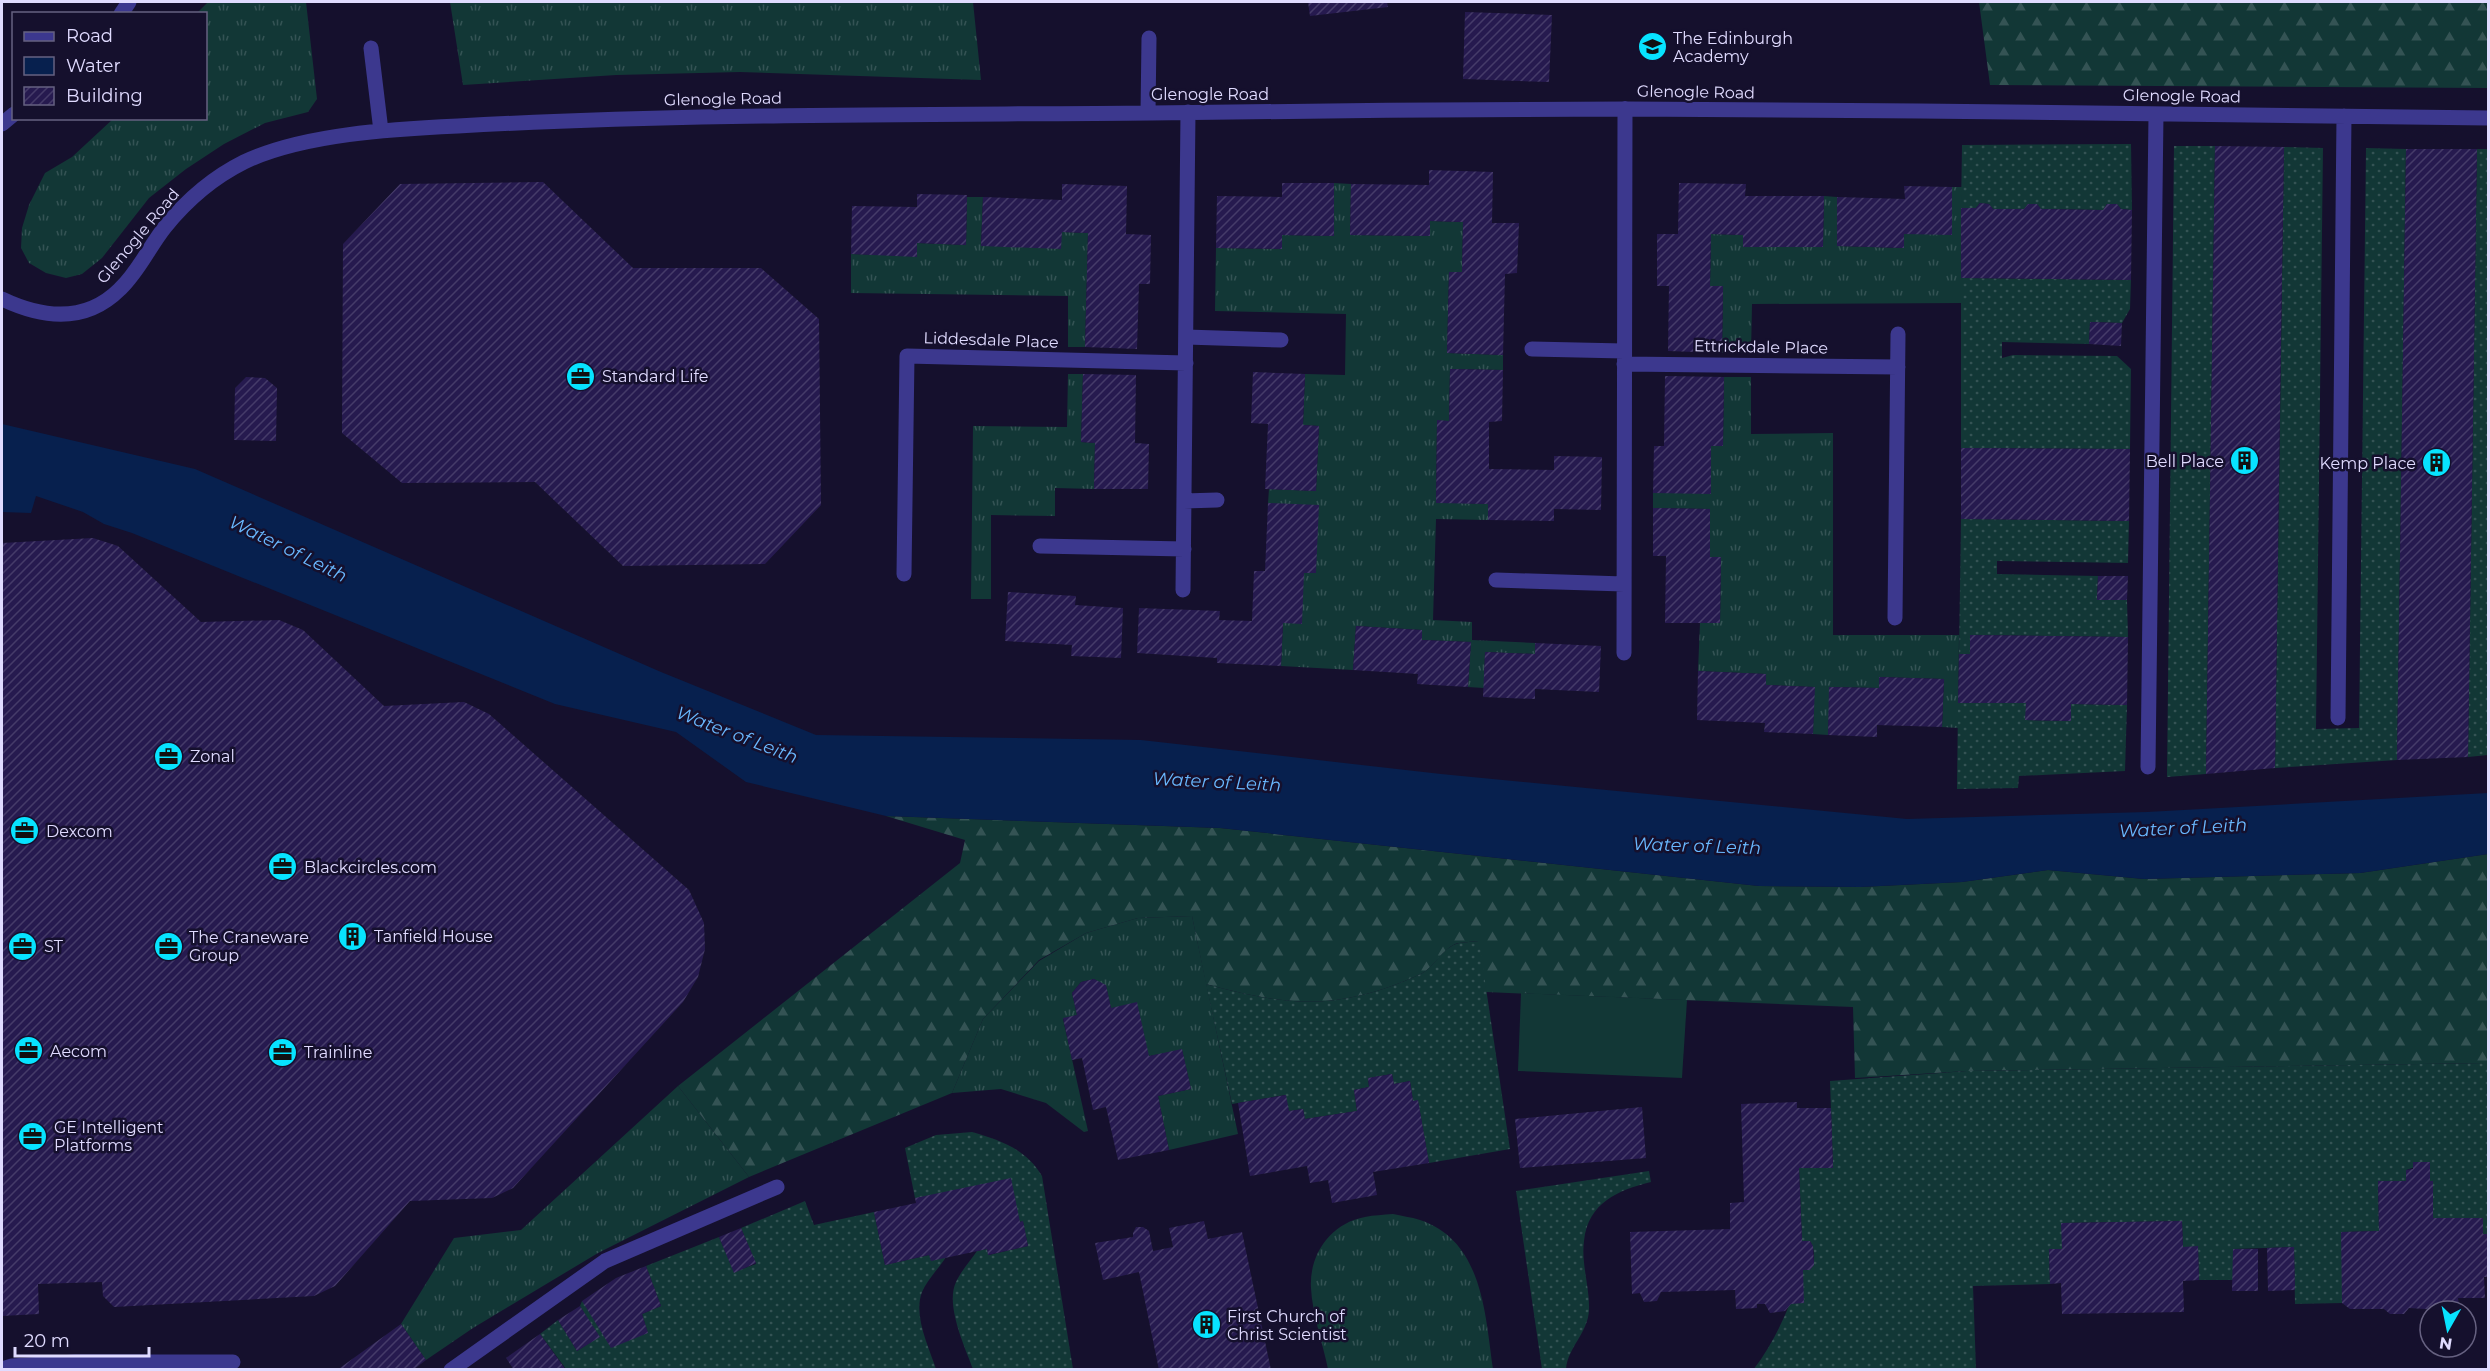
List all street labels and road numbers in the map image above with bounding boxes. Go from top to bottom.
street label: Glenogle Road [1637,81,1755,103]
street label: Glenogle Road [1151,85,1269,104]
street label: Glenogle Road [2123,85,2241,107]
street label: Glenogle Road [664,88,782,110]
street label: Glenogle Road [93,185,183,287]
street label: Liddesdale Place [923,328,1059,352]
street label: Ettrickdale Place [1694,336,1828,358]

